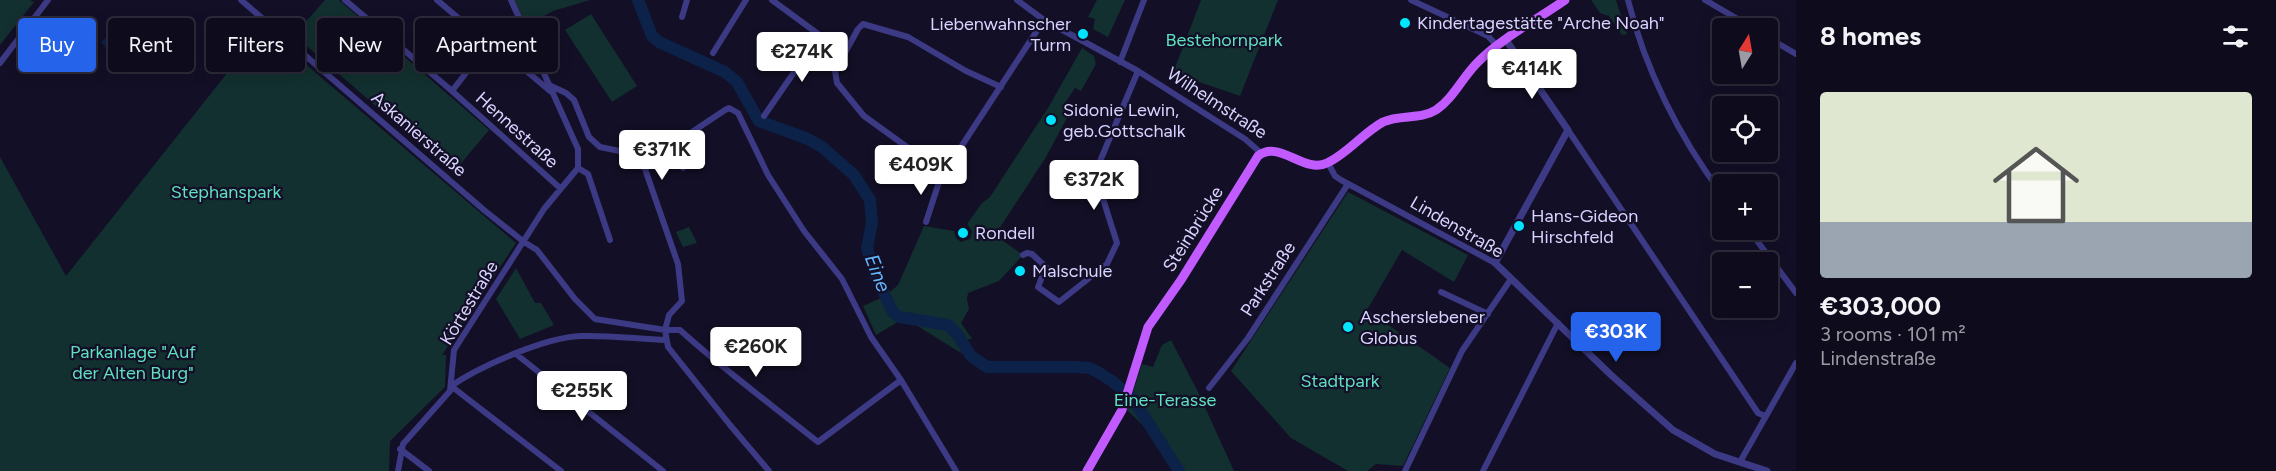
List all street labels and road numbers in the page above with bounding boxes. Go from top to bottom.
street label: Wilhelmstraße [1163,62,1271,144]
street label: Askanierstraße [367,87,471,181]
street label: Hennestraße [471,87,563,173]
street label: Steinbrücke [1158,182,1228,276]
street label: Lindenstraße [1406,191,1508,263]
street label: Parkstraße [1236,237,1300,320]
street label: Körtestraße [435,257,503,349]

